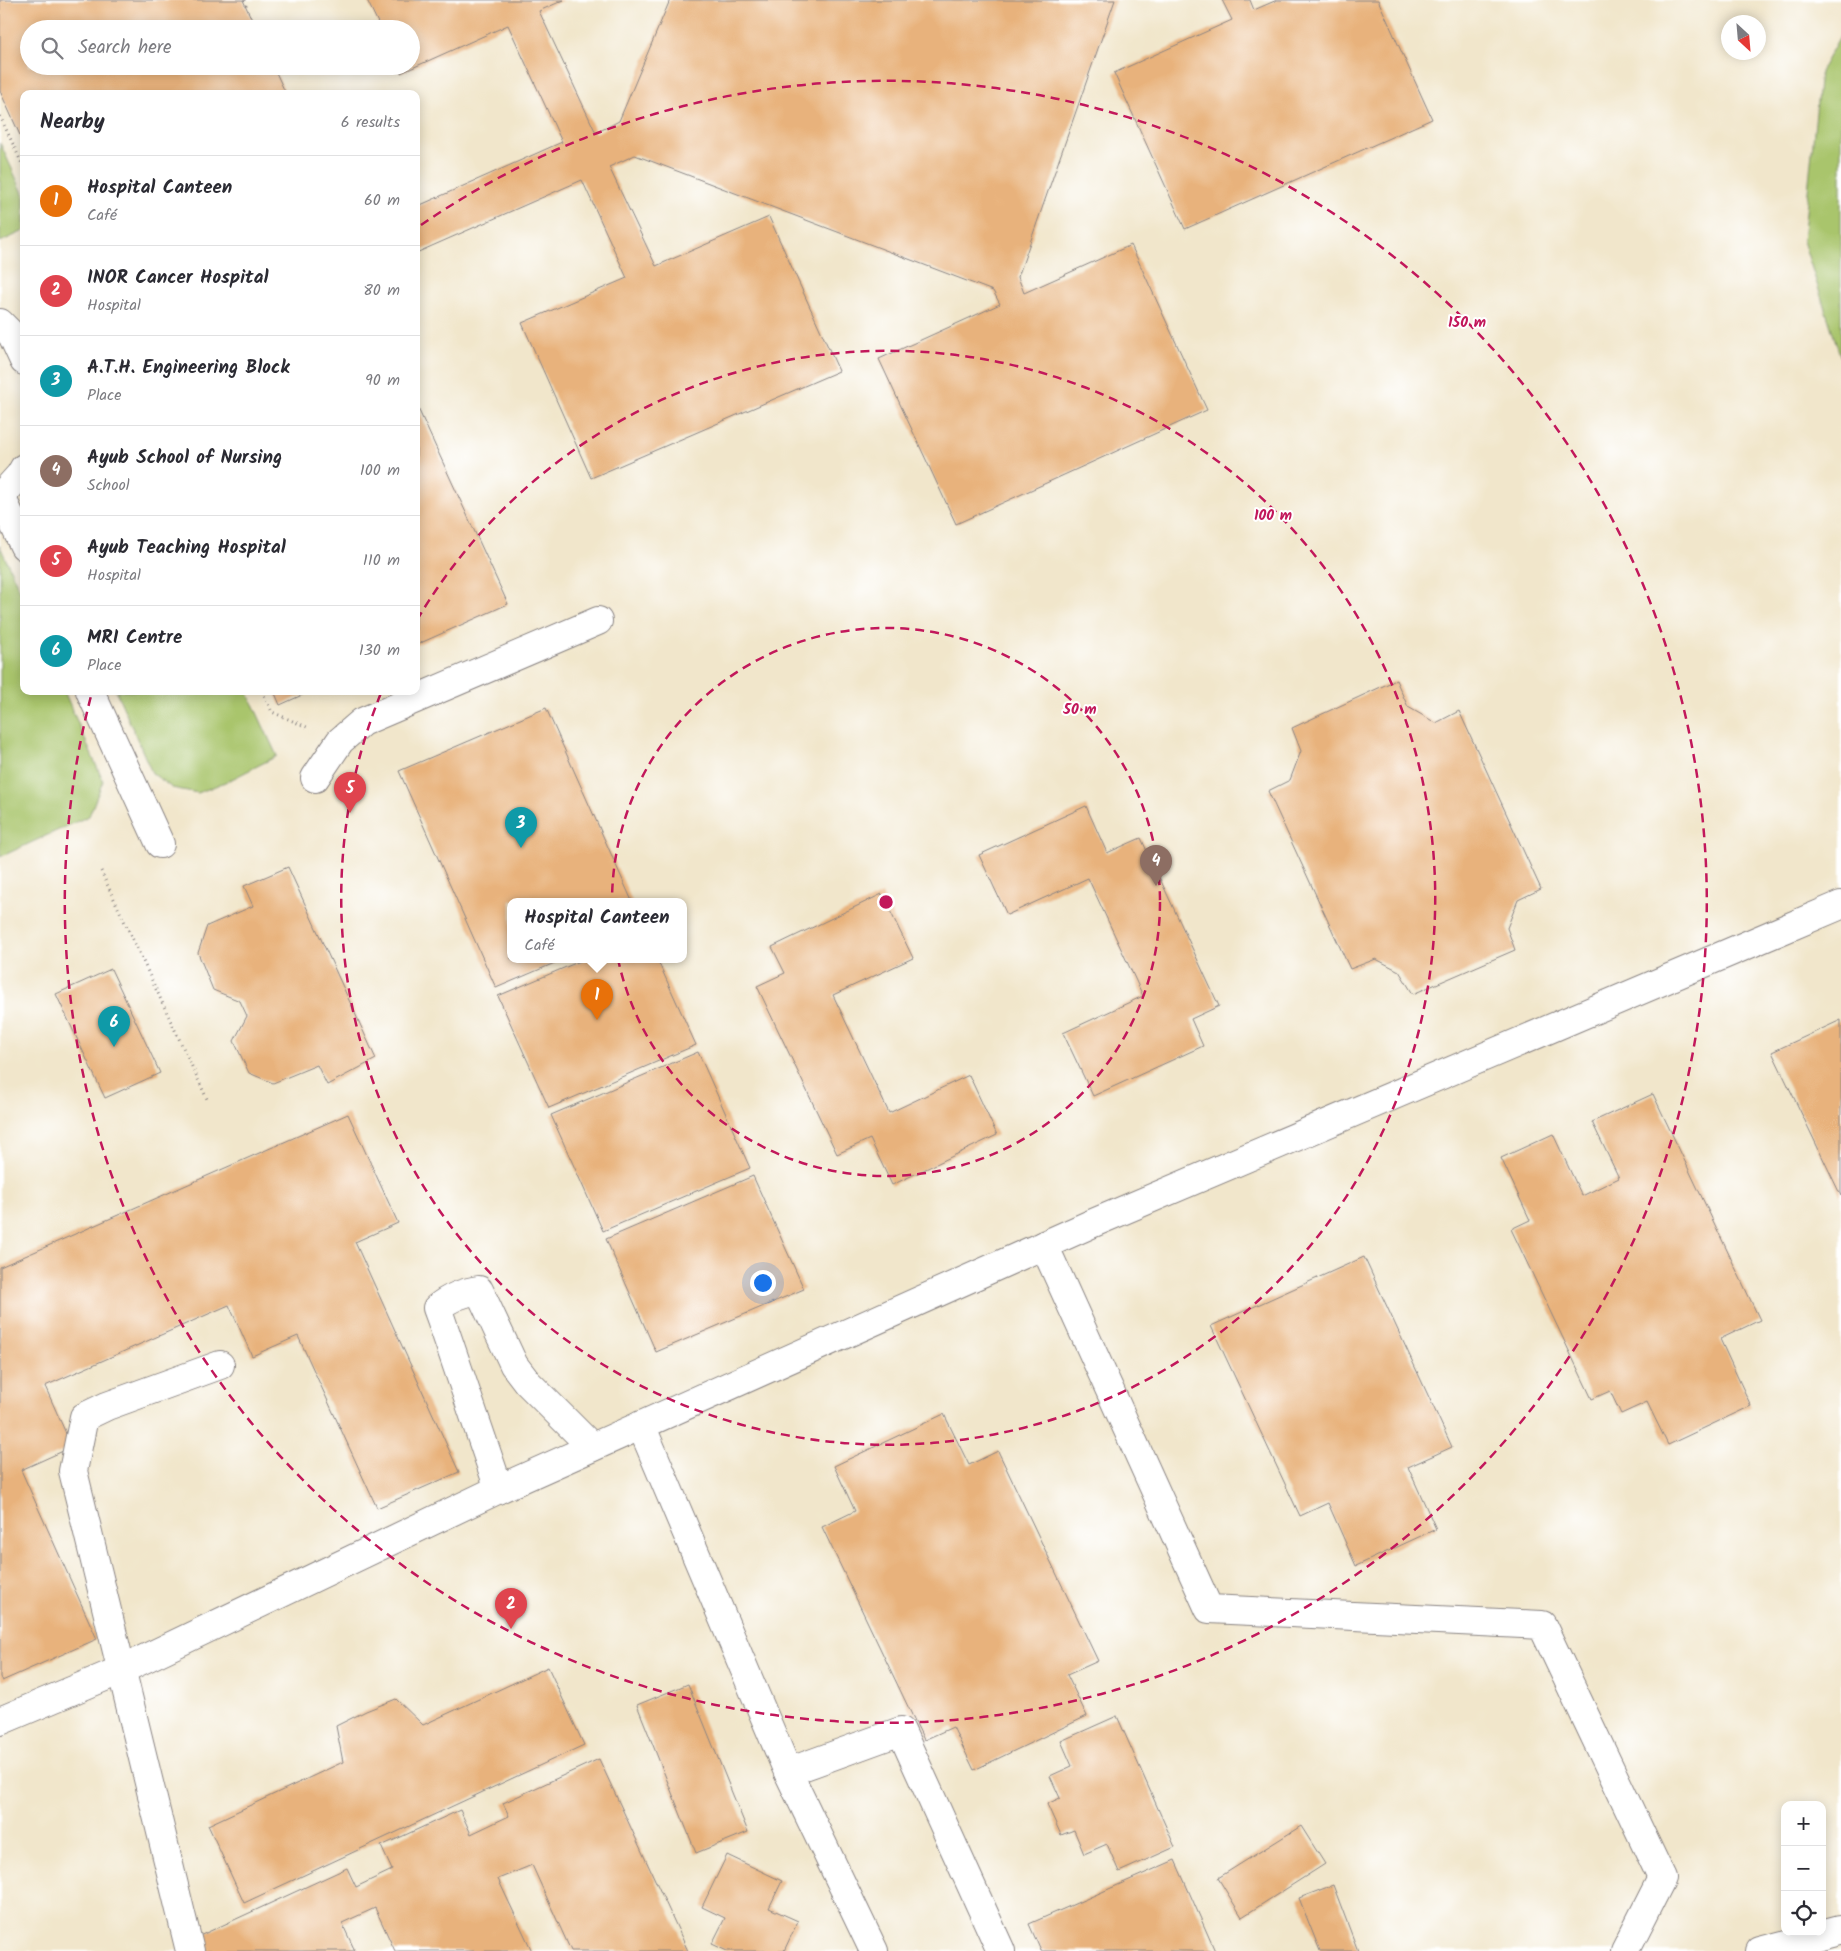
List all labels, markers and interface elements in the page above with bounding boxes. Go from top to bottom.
north arrow [1721,15,1766,60]
search box [20,20,420,75]
text: Search here [78,33,172,63]
icon: search [38,34,66,62]
text: Nearby [40,106,105,139]
text: 6 results [341,110,400,135]
text: Hospital Canteen [87,173,232,203]
text: 1 [54,188,58,213]
text: 60 m [364,188,400,213]
text: Café [87,203,117,228]
text: INOR Cancer Hospital [87,263,268,293]
text: 2 [51,278,61,303]
text: 80 m [363,278,400,303]
text: Hospital [87,293,141,318]
text: 150 m [1448,311,1486,335]
text: A.T.H. Engineering Block [87,353,290,383]
text: 3 [52,368,60,393]
text: 90 m [365,368,400,393]
text: Place [87,383,121,408]
text: Ayub School of Nursing [87,443,282,473]
text: 4 [52,458,60,483]
text: 100 m [360,458,400,483]
text: School [87,473,130,498]
text: 100 m [1254,504,1292,528]
text: Ayub Teaching Hospital [87,533,286,563]
text: 5 [52,548,60,573]
text: 110 m [363,548,400,573]
text: Hospital [87,563,141,588]
text: MRI Centre [87,623,182,653]
text: 6 [52,638,60,663]
text: 130 m [359,638,400,663]
text: Place [87,653,121,678]
text: 50 m [1062,698,1097,722]
pin: 5 [334,772,366,813]
pin: 3 [505,807,537,848]
pin: 4 [1140,845,1172,886]
centre of rings [877,893,895,911]
popup [507,898,687,963]
text: Hospital Canteen [524,903,670,933]
text: Café [524,933,554,958]
pin: 1 [581,979,613,1020]
pin: 6 [98,1006,130,1047]
your location [750,1270,776,1296]
pin: 2 [495,1588,527,1629]
map controls [1781,1801,1826,1936]
button: + [1781,1801,1826,1846]
button: − [1781,1846,1826,1891]
button: locate [1781,1891,1826,1936]

